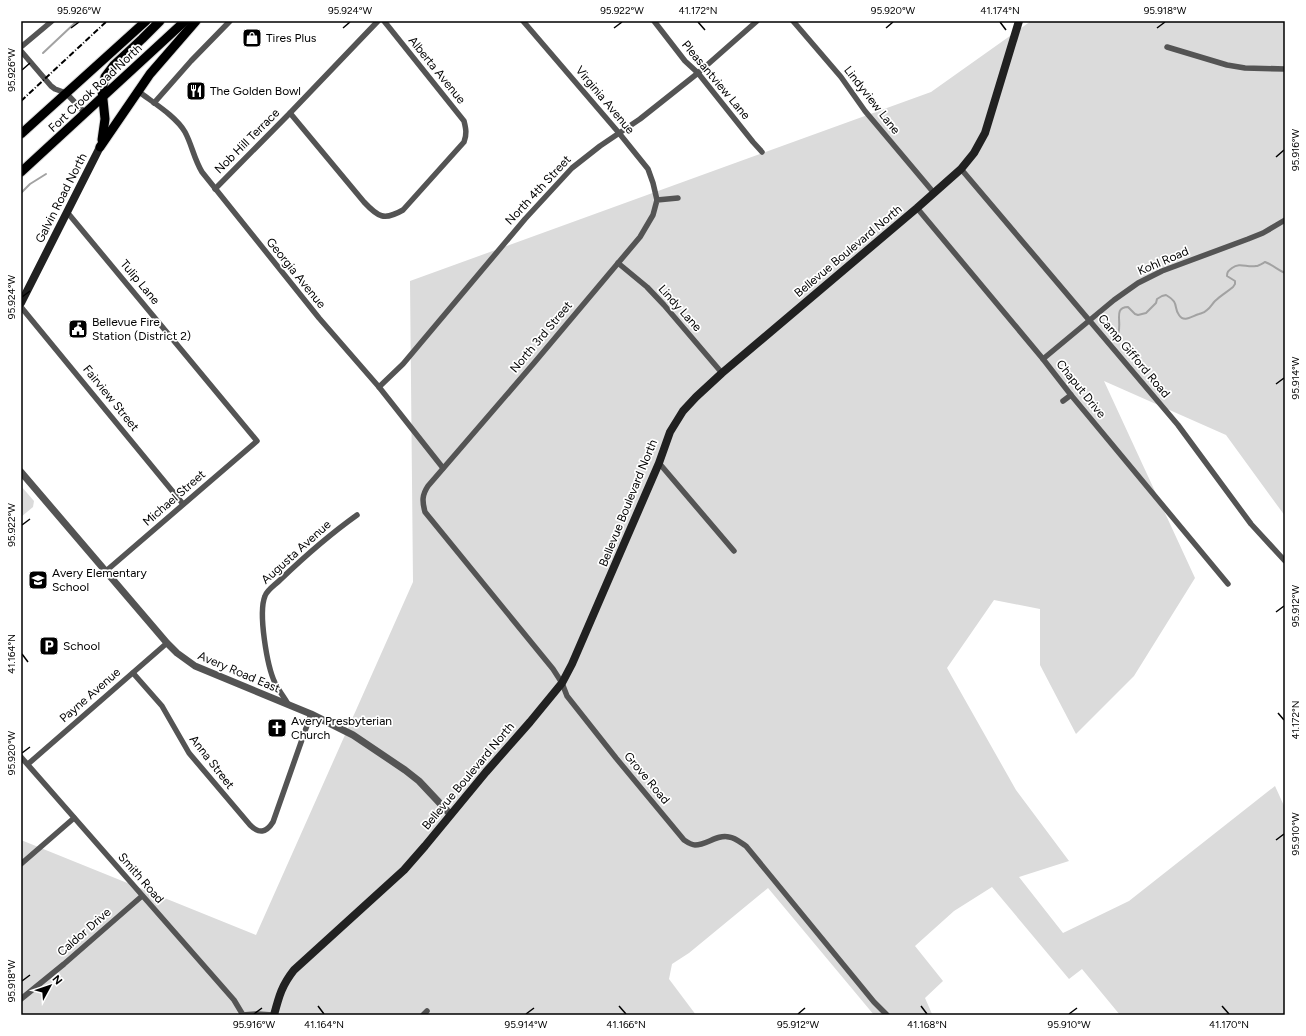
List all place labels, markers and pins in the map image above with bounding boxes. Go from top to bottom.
shop icon: Tires Plus [241,27,263,49]
place label: Tires Plus [266,31,317,45]
restaurant icon: The Golden Bowl [185,80,207,102]
place label: The Golden Bowl [210,84,301,98]
place label: Bellevue Fire Station (District 2) [92,315,191,343]
public building icon: Bellevue Fire Station (District 2) [67,318,89,340]
place label: Avery Elementary School [52,566,147,594]
school or university icon: Avery Elementary School [27,569,49,591]
parking icon: School [38,635,60,657]
place label: School [63,639,100,653]
place label: Avery Presbyterian Church [291,714,392,742]
church icon: Avery Presbyterian Church [266,717,288,739]

